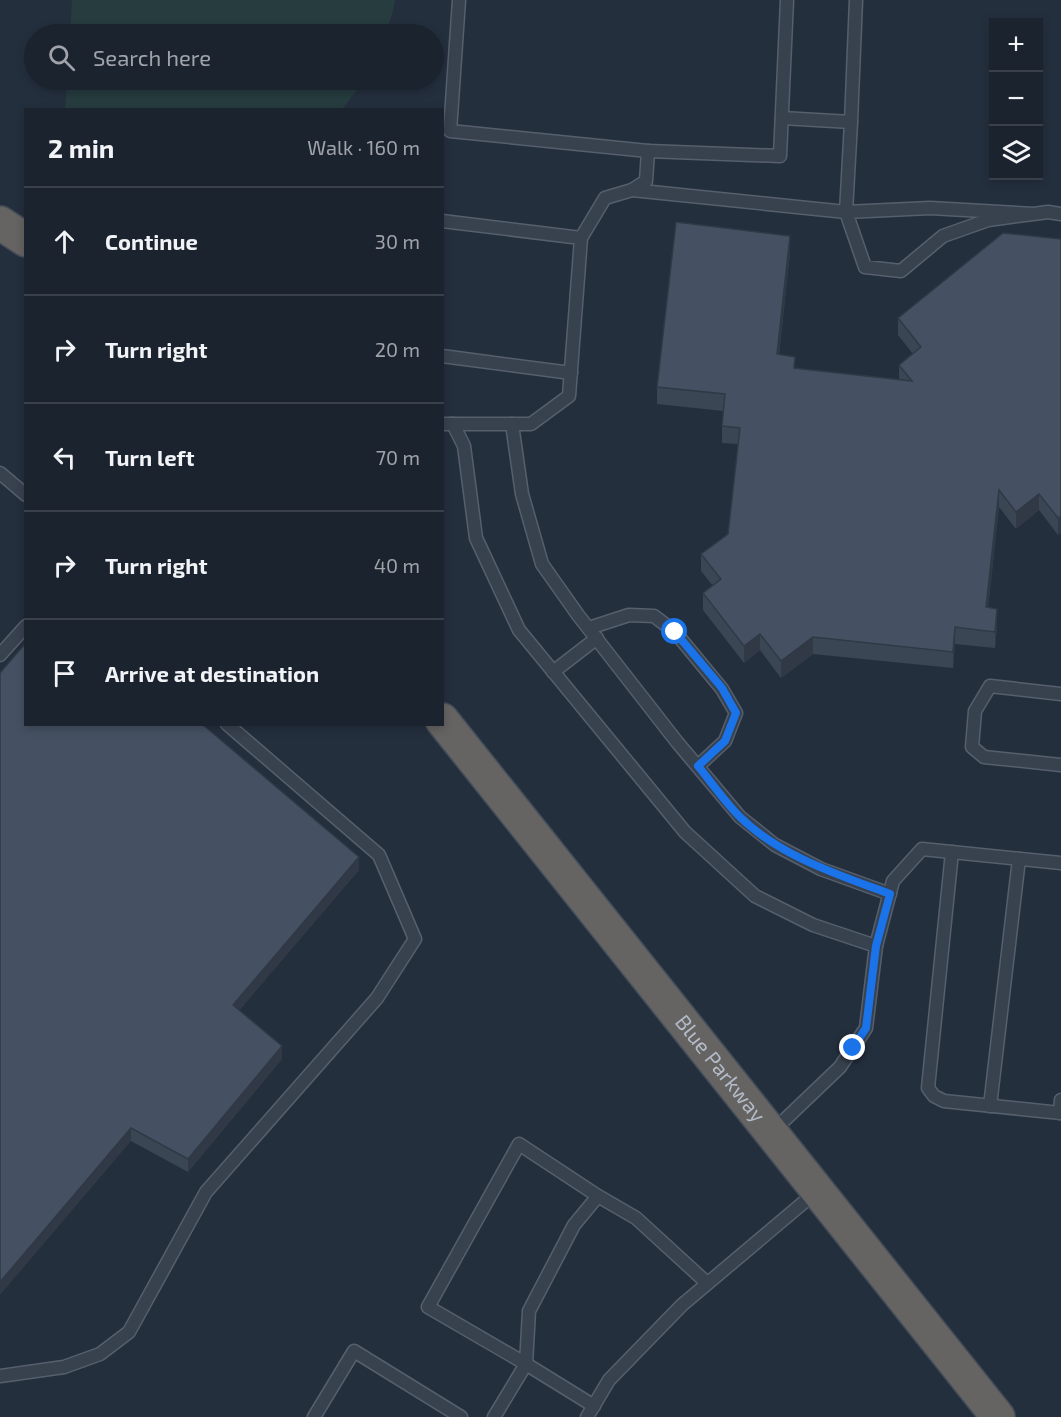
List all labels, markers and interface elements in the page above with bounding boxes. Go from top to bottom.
map controls [989,18,1043,180]
button: + [989,18,1043,72]
search box [24,24,444,90]
icon: search [45,41,78,74]
text: Search here [93,44,211,70]
button: − [989,72,1043,126]
button: layers [989,126,1043,180]
text: 2 min [48,132,114,163]
text: Walk · 160 m [307,135,420,159]
icon: ahead [48,225,81,258]
text: Continue [105,228,198,254]
text: 30 m [375,229,420,253]
icon: right [48,333,81,366]
text: Turn right [105,336,207,362]
text: 20 m [375,337,420,361]
icon: left [48,441,81,474]
text: Turn left [105,444,194,470]
text: 70 m [376,445,420,469]
icon: right [48,549,81,582]
text: Turn right [105,552,207,578]
text: 40 m [374,553,420,577]
route start [661,618,687,644]
icon: arrive [48,657,81,690]
text: Arrive at destination [105,660,319,686]
street label: Blue Parkway [671,1009,772,1126]
route end [839,1034,865,1060]

